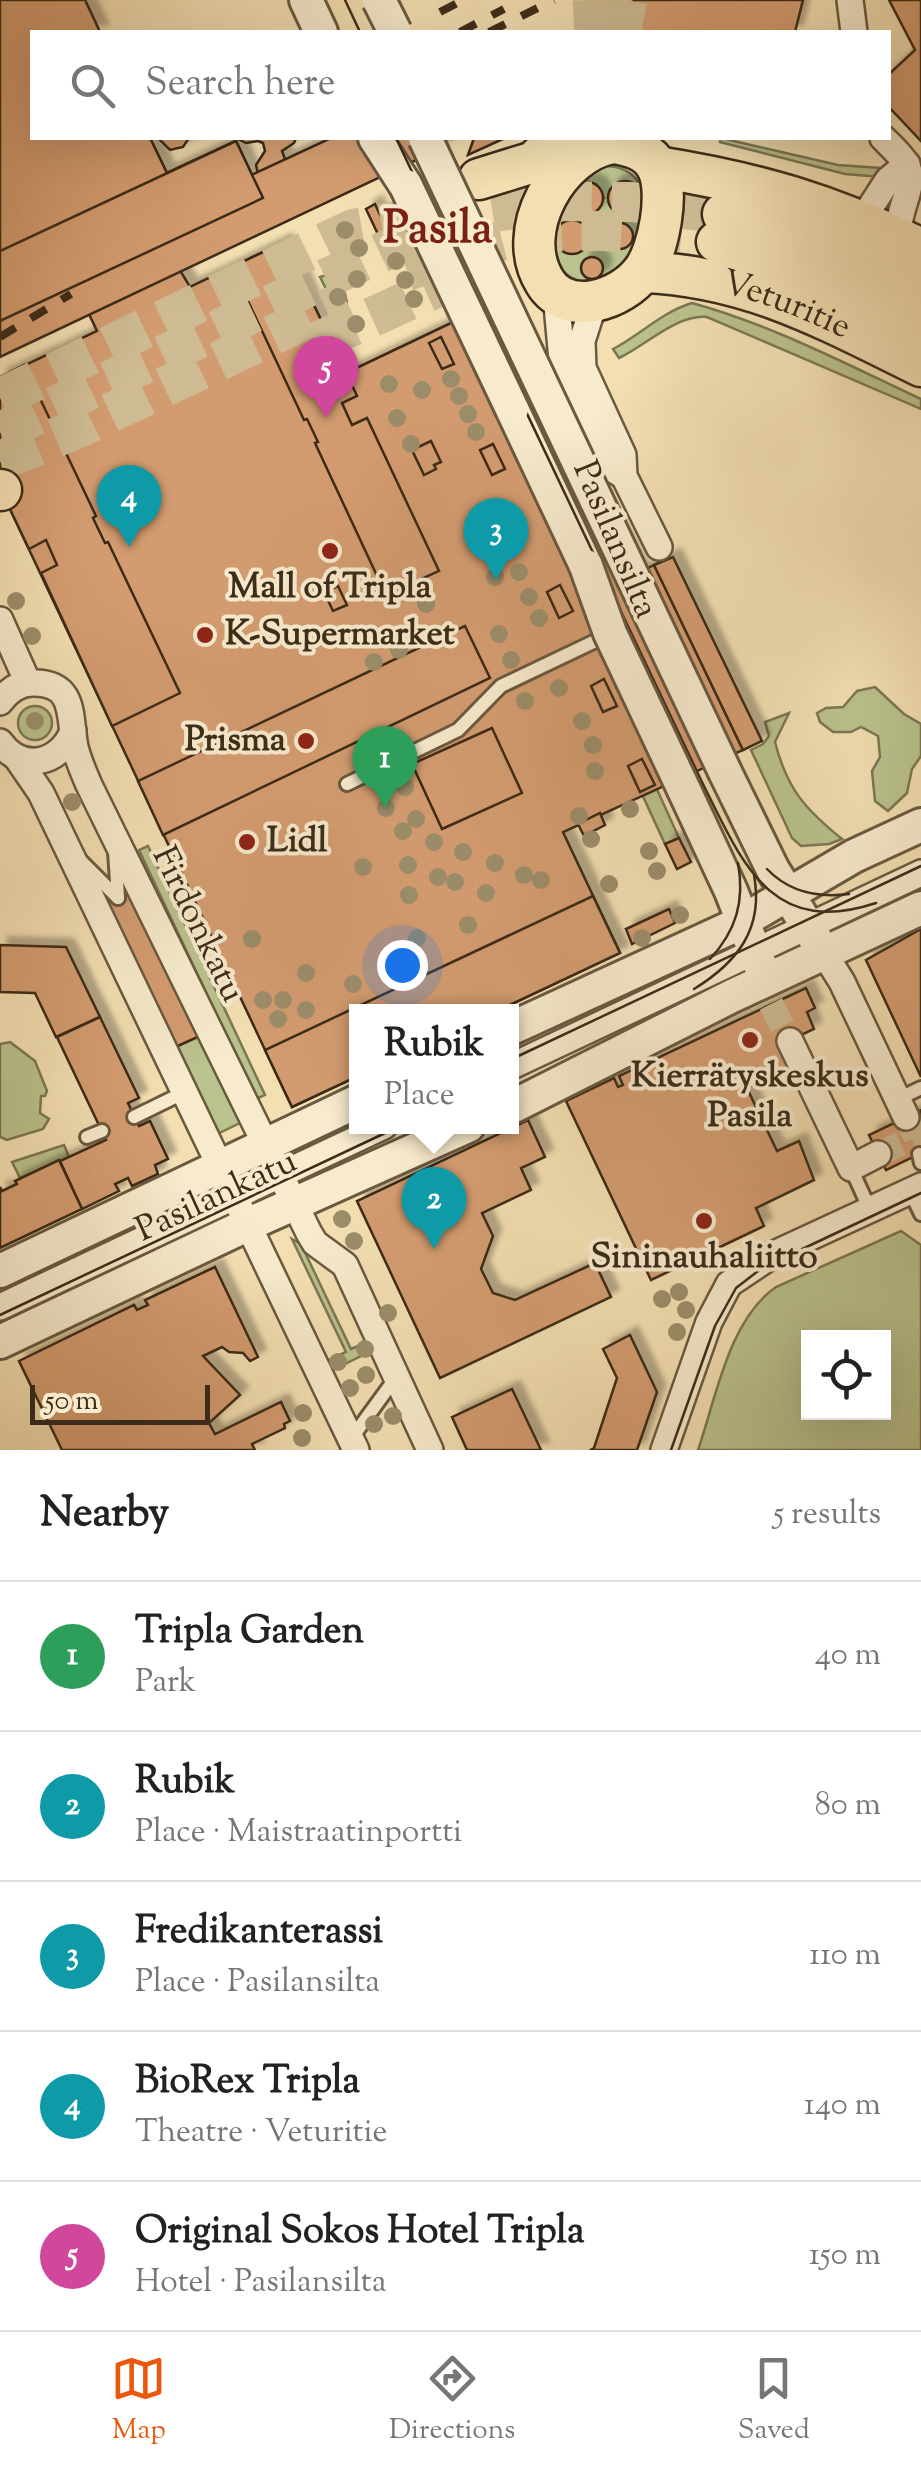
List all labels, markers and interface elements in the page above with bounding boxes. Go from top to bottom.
search box [30,30,891,140]
icon: search [65,58,120,113]
text: Search here [145,58,336,112]
district label: Pasila [383,199,493,264]
street label: Veturitie [717,258,859,353]
pin: 5 [294,336,358,418]
street label: Pasilansilta [558,453,670,627]
pin: 4 [96,464,162,547]
pin: 3 [464,498,528,580]
marker: Mall of Tripla [319,540,341,562]
place label: Mall of Tripla [228,563,432,614]
place label: K-Supermarket [225,610,455,661]
marker: K-Supermarket [194,624,216,646]
place label: Prisma [185,716,286,767]
pin: 1 [352,726,418,808]
marker: Prisma [295,730,317,752]
place label: Lidl [267,817,328,868]
marker: Lidl [236,831,258,853]
street label: Firdonkatu [137,838,257,1012]
your location [377,940,428,991]
popup [349,1004,519,1134]
text: Rubik [384,1019,484,1073]
marker: Kierrätyskeskus Pasila [739,1029,761,1051]
place label: Kierrätyskeskus Pasila [631,1052,869,1143]
text: Place [384,1073,455,1119]
street label: Pasilankatu [128,1137,306,1257]
pin: 2 [402,1166,466,1249]
marker: Sininauhaliitto [693,1210,715,1232]
place label: Sininauhaliitto [590,1233,818,1284]
map controls [801,1330,891,1420]
button: locate [801,1330,891,1420]
scale bar [30,1380,210,1424]
text: 50 m [45,1382,99,1422]
text: Nearby [40,1485,169,1545]
text: 5 results [773,1492,881,1538]
text: Tripla Garden [135,1606,364,1660]
text: 1 [67,1633,78,1679]
text: 40 m [815,1633,881,1679]
text: Park [135,1660,196,1706]
text: Rubik [135,1756,235,1810]
text: 2 [65,1783,80,1829]
text: 80 m [815,1783,881,1829]
text: Place · Maistraatinportti [135,1810,462,1856]
text: Fredikanterassi [135,1906,383,1960]
text: 3 [66,1933,79,1979]
text: 110 m [809,1933,881,1979]
text: Place · Pasilansilta [135,1960,380,2006]
text: BioRex Tripla [135,2056,360,2110]
text: 4 [64,2083,81,2129]
text: 140 m [804,2083,881,2129]
text: Theatre · Veturitie [135,2110,387,2156]
text: Original Sokos Hotel Tripla [135,2206,584,2260]
text: 5 [67,2233,78,2279]
text: 150 m [809,2233,881,2279]
text: Hotel · Pasilansilta [135,2260,387,2306]
tab: Map [111,2351,166,2451]
tab: Directions [389,2351,515,2451]
tab: Saved [738,2351,810,2451]

